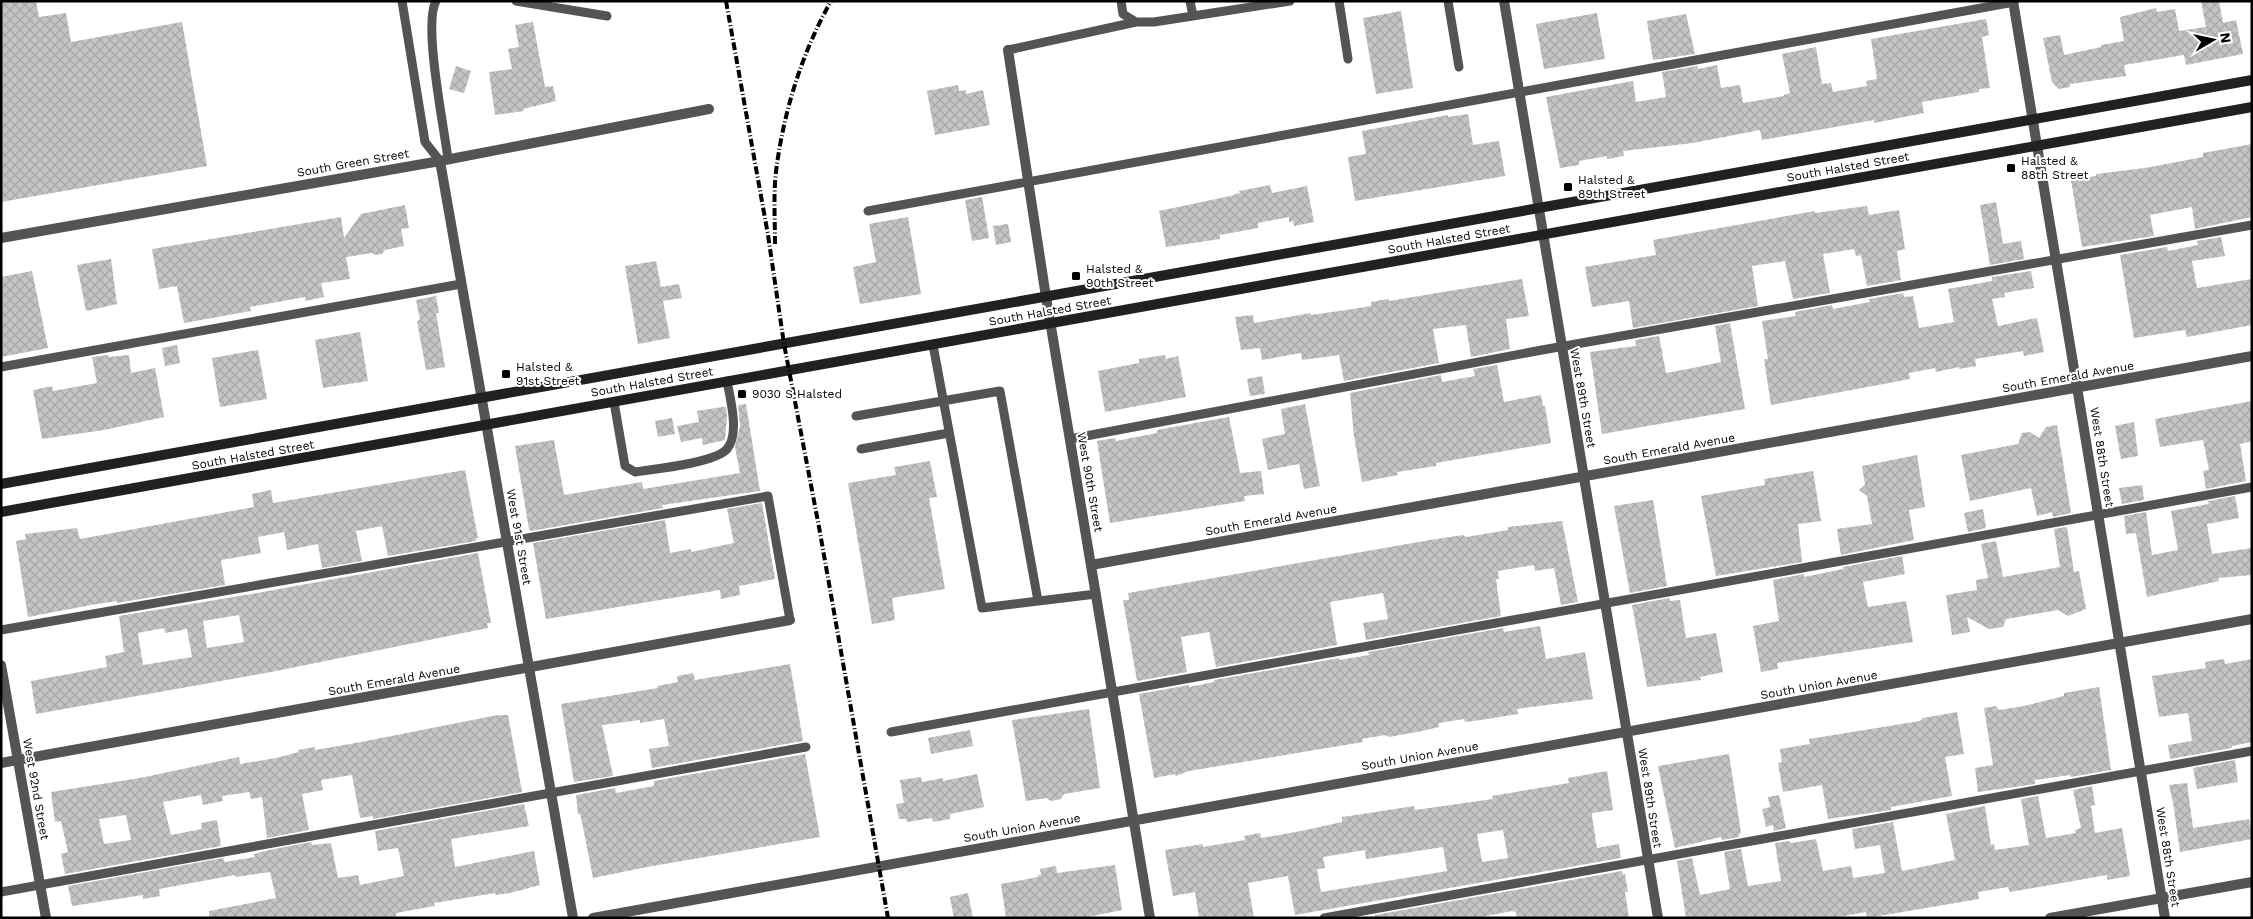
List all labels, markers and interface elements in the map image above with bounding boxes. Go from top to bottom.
north arrow [2188,15,2238,65]
text: N [2217,32,2235,44]
street label: South Green Street [296,146,410,180]
street label: South Halsted Street [1786,149,1910,185]
place label: Halsted & 88th Street [2021,154,2088,182]
marker: Halsted & 88th Street [2005,162,2017,174]
place label: Halsted & 89th Street [1578,173,1645,201]
marker: Halsted & 89th Street [1562,181,1574,193]
street label: South Halsted Street [1387,221,1511,257]
place label: Halsted & 90th Street [1086,262,1154,290]
marker: Halsted & 90th Street [1070,270,1082,282]
street label: South Halsted Street [988,293,1112,329]
street label: West 89th Street [1567,347,1599,449]
street label: South Emerald Avenue [2001,358,2135,395]
place label: Halsted & 91st Street [516,360,580,388]
street label: South Halsted Street [590,364,714,400]
marker: Halsted & 91st Street [500,368,512,380]
place label: 9030 S Halsted [752,387,842,401]
marker: 9030 S Halsted [736,388,748,400]
street label: West 88th Street [2087,406,2117,508]
street label: South Emerald Avenue [1602,430,1736,467]
street label: West 90th Street [1074,431,1106,533]
street label: South Halsted Street [191,437,315,473]
street label: West 91st Street [504,488,534,586]
street label: South Emerald Avenue [1204,501,1338,538]
street label: South Emerald Avenue [327,661,461,698]
street label: South Union Avenue [1759,668,1879,702]
street label: West 92nd Street [20,737,52,841]
street label: South Union Avenue [1360,739,1480,773]
street label: West 89th Street [1635,747,1665,849]
street label: West 88th Street [2153,806,2183,908]
street label: South Union Avenue [962,811,1082,845]

